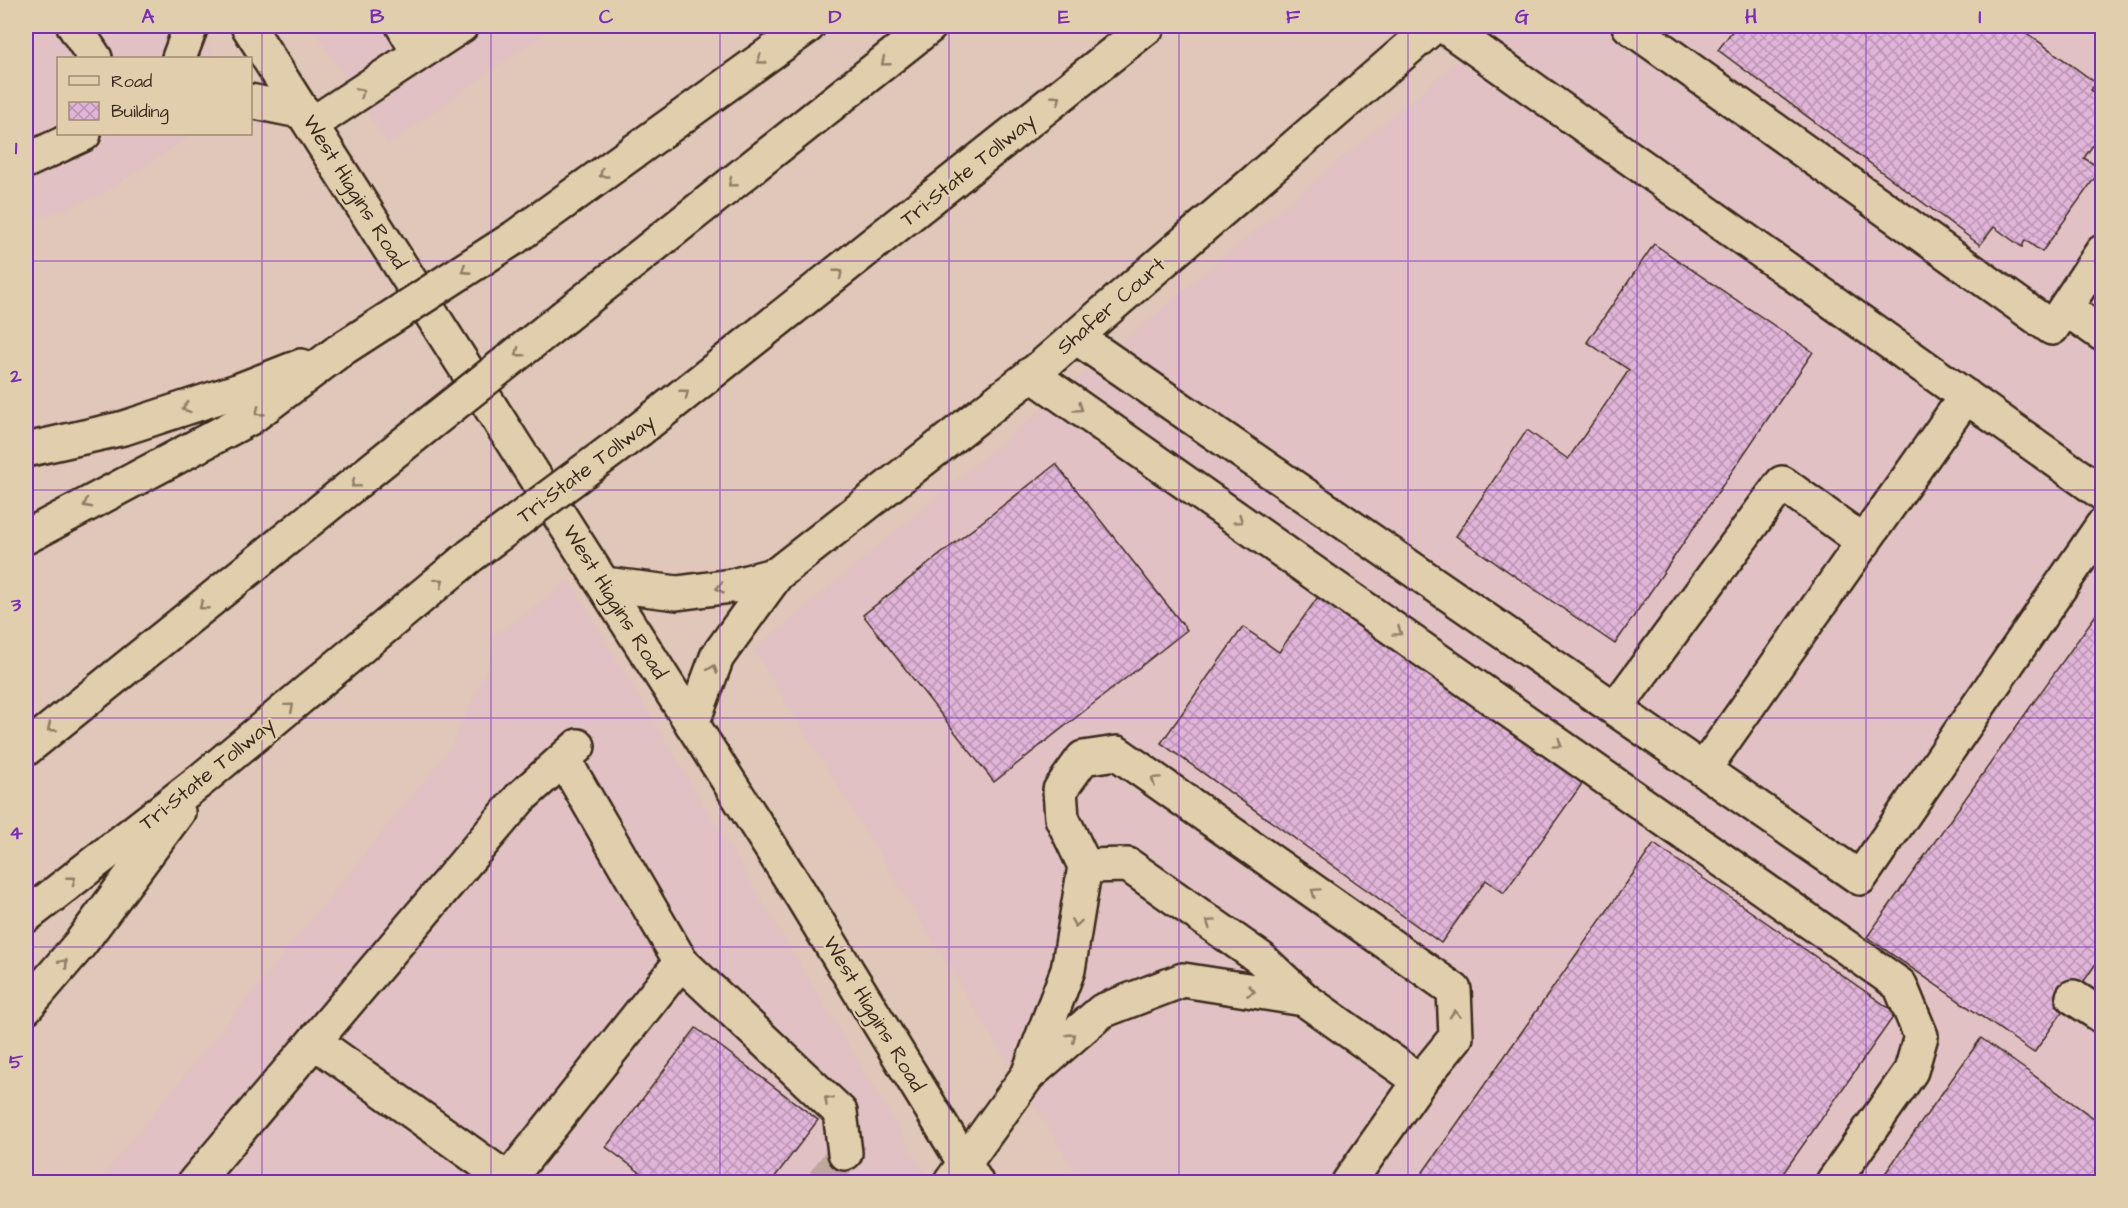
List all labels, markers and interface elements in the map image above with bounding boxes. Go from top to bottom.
text: A [142,3,155,31]
text: B [370,3,385,31]
text: C [599,3,614,31]
text: D [829,3,842,31]
text: E [1058,3,1070,31]
text: F [1286,3,1301,31]
text: G [1515,3,1529,31]
text: H [1745,3,1757,31]
text: I [1978,3,1982,31]
one-way arrow [756,53,767,64]
one-way arrow [880,54,891,65]
legend [57,57,252,135]
text: Road [111,69,152,94]
one-way arrow [354,88,365,99]
one-way arrow [1050,95,1061,106]
text: Building [111,99,169,125]
street label: Tri-State Tollway [894,106,1043,235]
street label: West Higgins Road [294,109,414,276]
text: 1 [15,134,18,162]
one-way arrow [598,167,609,178]
one-way arrow [728,176,739,187]
street label: Shafer Court [1050,250,1172,361]
one-way arrow [460,263,471,274]
one-way arrow [832,270,843,281]
one-way arrow [515,345,526,356]
text: 2 [9,362,22,390]
one-way arrow [679,390,690,401]
one-way arrow [181,401,192,413]
one-way arrow [1073,401,1084,412]
one-way arrow [254,405,265,416]
street label: Tri-State Tollway [511,407,663,532]
one-way arrow [350,476,361,487]
one-way arrow [83,497,94,509]
one-way arrow [1232,513,1243,524]
street label: West Higgins Road [554,519,674,686]
one-way arrow [433,578,444,589]
one-way arrow [715,581,725,594]
text: 3 [10,591,22,619]
one-way arrow [198,599,209,610]
one-way arrow [1392,625,1403,636]
one-way arrow [706,664,718,675]
one-way arrow [283,703,294,714]
street label: Tri-State Tollway [133,710,282,839]
one-way arrow [47,721,58,732]
one-way arrow [1551,737,1562,748]
one-way arrow [1151,776,1162,787]
text: 4 [9,819,23,847]
one-way arrow [65,877,76,888]
one-way arrow [1310,888,1321,899]
one-way arrow [1070,918,1083,928]
one-way arrow [1206,919,1217,930]
street label: West Higgins Road [814,931,932,1099]
one-way arrow [57,959,68,969]
one-way arrow [1246,984,1255,996]
one-way arrow [1449,1009,1461,1018]
one-way arrow [1065,1033,1076,1044]
text: 5 [9,1048,24,1076]
one-way arrow [825,1097,836,1108]

